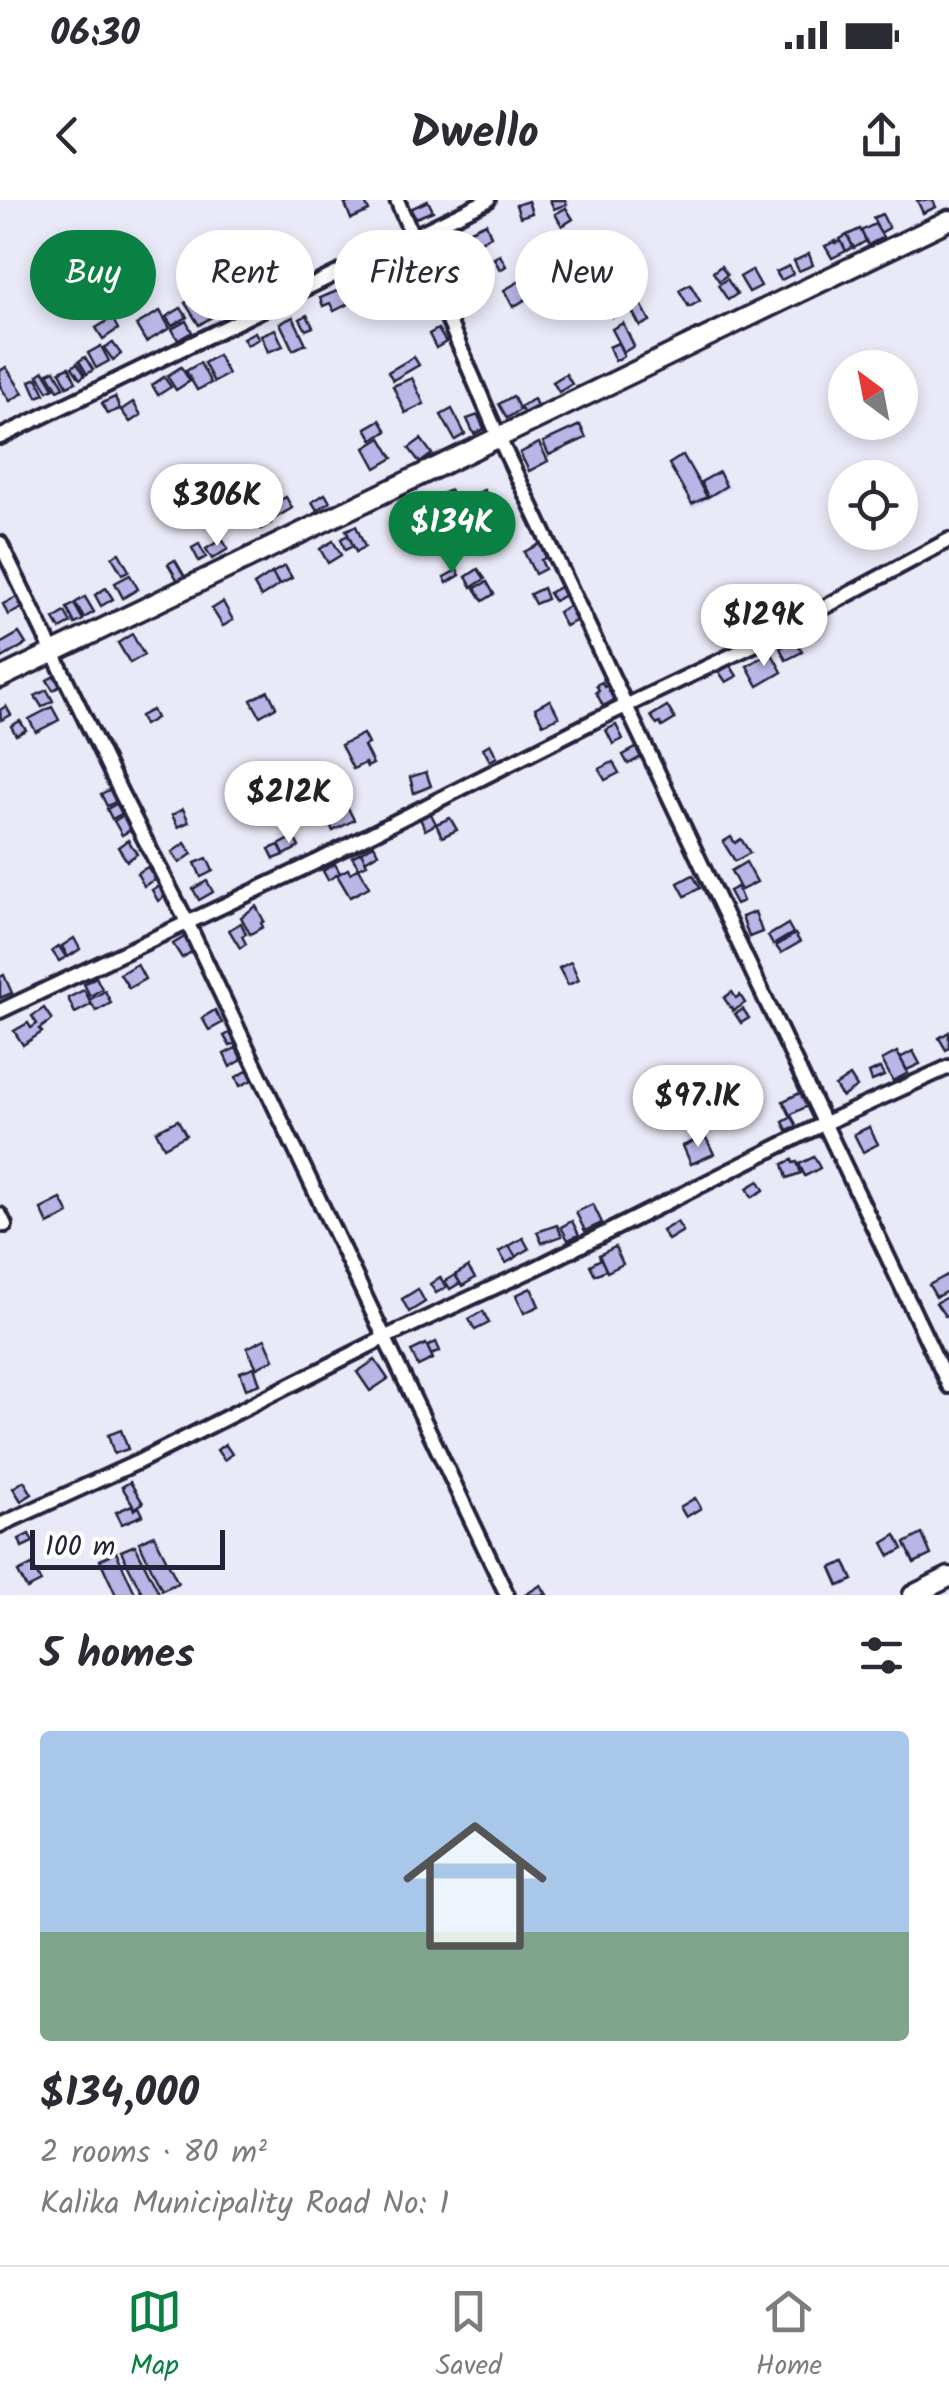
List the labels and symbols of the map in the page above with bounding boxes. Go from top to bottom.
north arrow [828,350,918,440]
pin: $306K [147,464,287,549]
pin: $134K [382,491,522,576]
pin: $129K [694,584,834,669]
pin: $212K [219,761,359,846]
pin: $97.1K [617,1065,779,1150]
scale bar [30,1525,225,1570]

